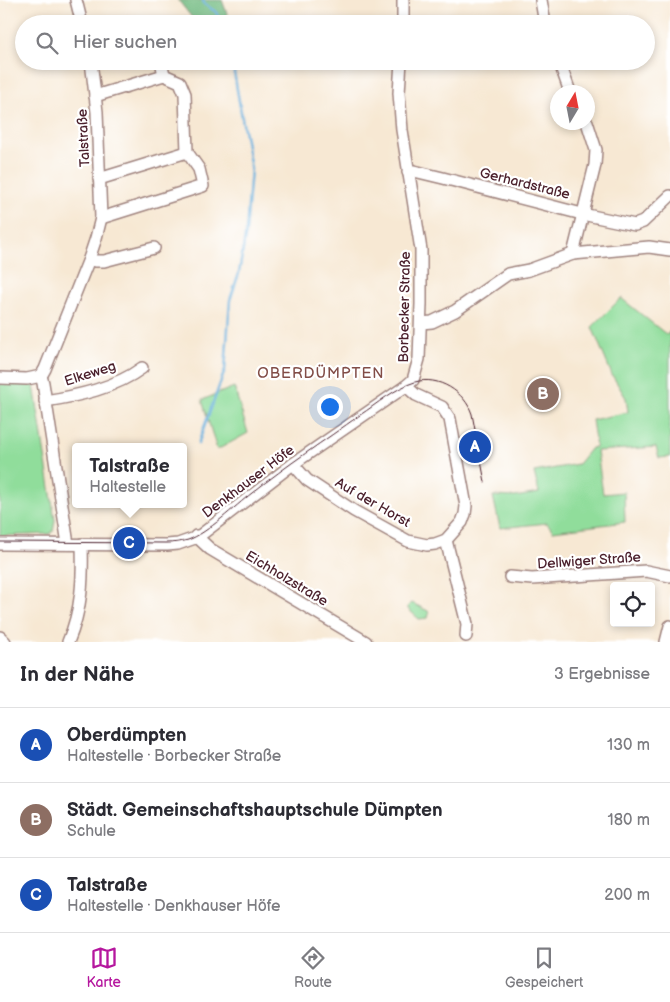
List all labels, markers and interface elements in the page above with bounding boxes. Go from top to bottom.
search box [15,15,655,70]
icon: search [33,29,61,57]
text: Hier suchen [73,31,177,54]
north arrow [550,85,595,130]
street label: Talstraße [73,109,94,167]
street label: Gerhardstraße [478,164,572,203]
street label: Borbecker Straße [395,251,414,363]
street label: Elkeweg [62,357,118,390]
district label: OBERDÜMPTEN [257,364,385,383]
pin: B [527,375,559,413]
your location [317,394,343,420]
pin: A [459,428,491,466]
street label: Denkhauser Höfe [199,441,298,522]
popup [72,443,187,508]
text: Talstraße [89,455,170,478]
street label: Auf der Horst [332,474,414,531]
text: Haltestelle [89,478,166,497]
pin: C [113,524,145,562]
street label: Eichholzstraße [242,547,331,610]
street label: Dellwiger Straße [537,548,641,573]
map controls [610,582,655,627]
button: locate [610,582,655,627]
text: In der Nähe [20,662,134,687]
text: 3 Ergebnisse [554,665,650,684]
text: Oberdümpten [67,724,187,747]
text: A [31,736,41,755]
text: 130 m [607,736,650,755]
text: Haltestelle · Borbecker Straße [67,747,281,766]
text: Städt. Gemeinschaftshauptschule Dümpten [67,799,443,822]
text: B [30,811,42,830]
text: 180 m [608,811,650,830]
text: Schule [67,822,116,841]
text: Talstraße [67,874,147,897]
text: C [30,886,42,905]
text: 200 m [604,886,650,905]
text: Haltestelle · Denkhauser Höfe [67,897,281,916]
tab: Karte [87,944,121,991]
tab: Route [294,944,332,991]
tab: Gespeichert [505,944,583,991]

